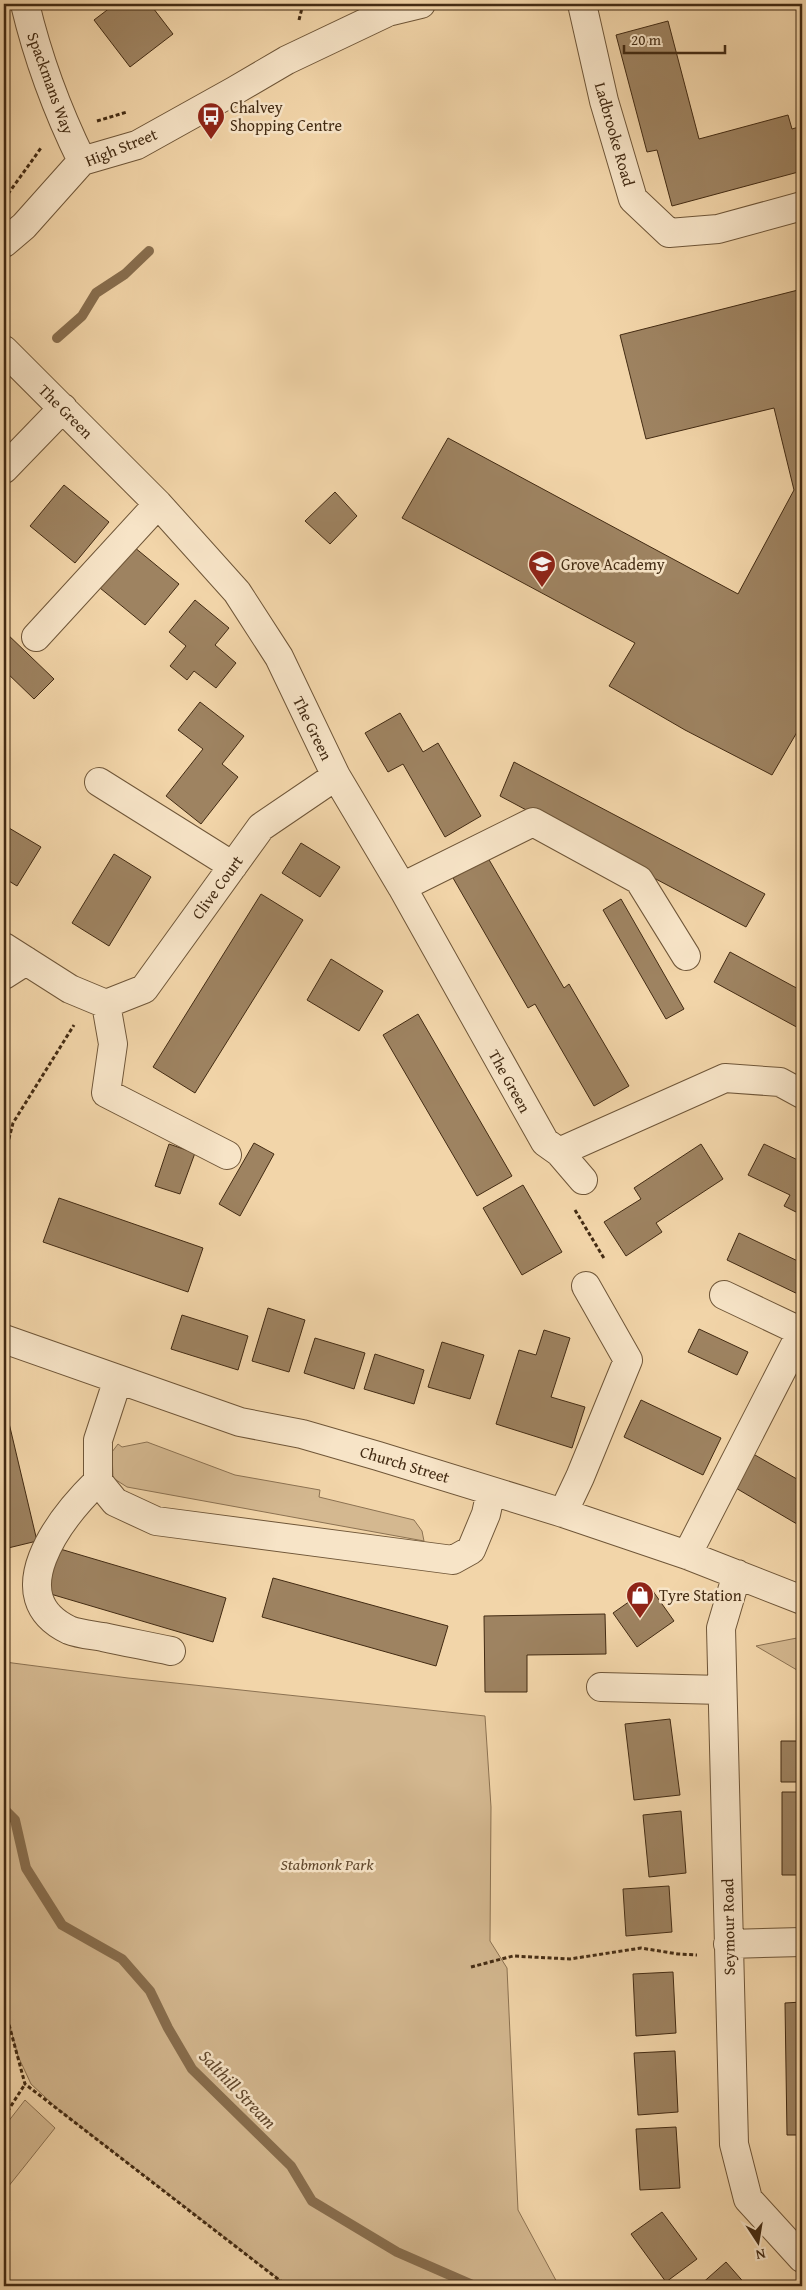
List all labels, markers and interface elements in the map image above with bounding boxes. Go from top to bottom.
scale bar [624,22,725,54]
street label: Spackmans Way [21,29,81,137]
text: 20 m [631,29,662,50]
street label: Ladbrooke Road [589,79,641,189]
place label: Chalvey Shopping Centre [230,95,342,137]
bus stop icon: Chalvey Shopping Centre [196,101,226,140]
street label: High Street [81,121,161,172]
street label: The Green [33,378,99,444]
school or university icon: Grove Academy [527,549,557,588]
place label: Grove Academy [561,552,665,576]
street label: The Green [287,692,339,764]
street label: Clive Court [186,850,249,924]
street label: The Green [483,1045,537,1117]
street label: Church Street [357,1439,453,1489]
shop icon: Tyre Station [625,1580,655,1619]
place label: Tyre Station [659,1583,742,1607]
park label: Stabmonk Park [281,1852,374,1876]
street label: Seymour Road [715,1878,741,1976]
water label: Salthill Stream [193,2043,283,2135]
north arrow [734,2218,784,2268]
text: N [753,2244,767,2266]

